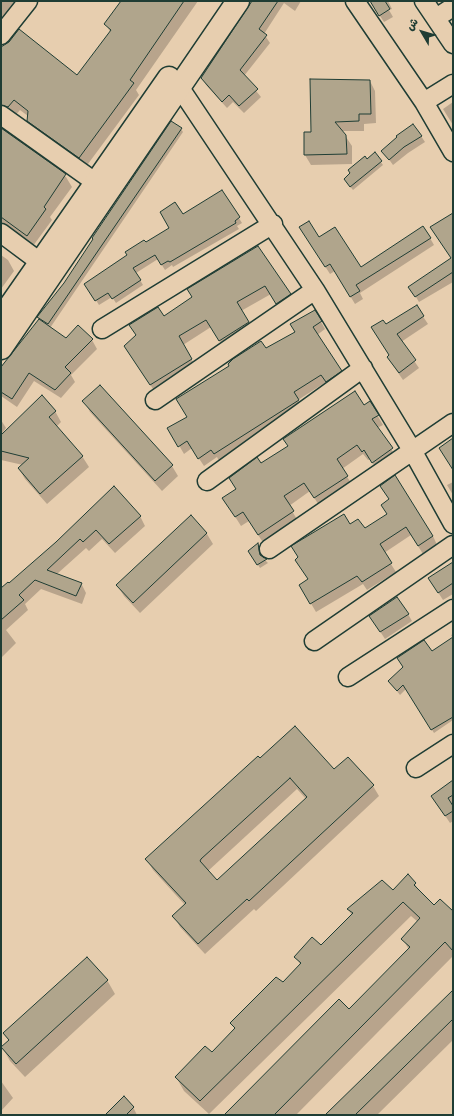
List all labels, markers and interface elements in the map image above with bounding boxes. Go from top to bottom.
north arrow [402,12,442,52]
text: ش [403,15,422,34]

